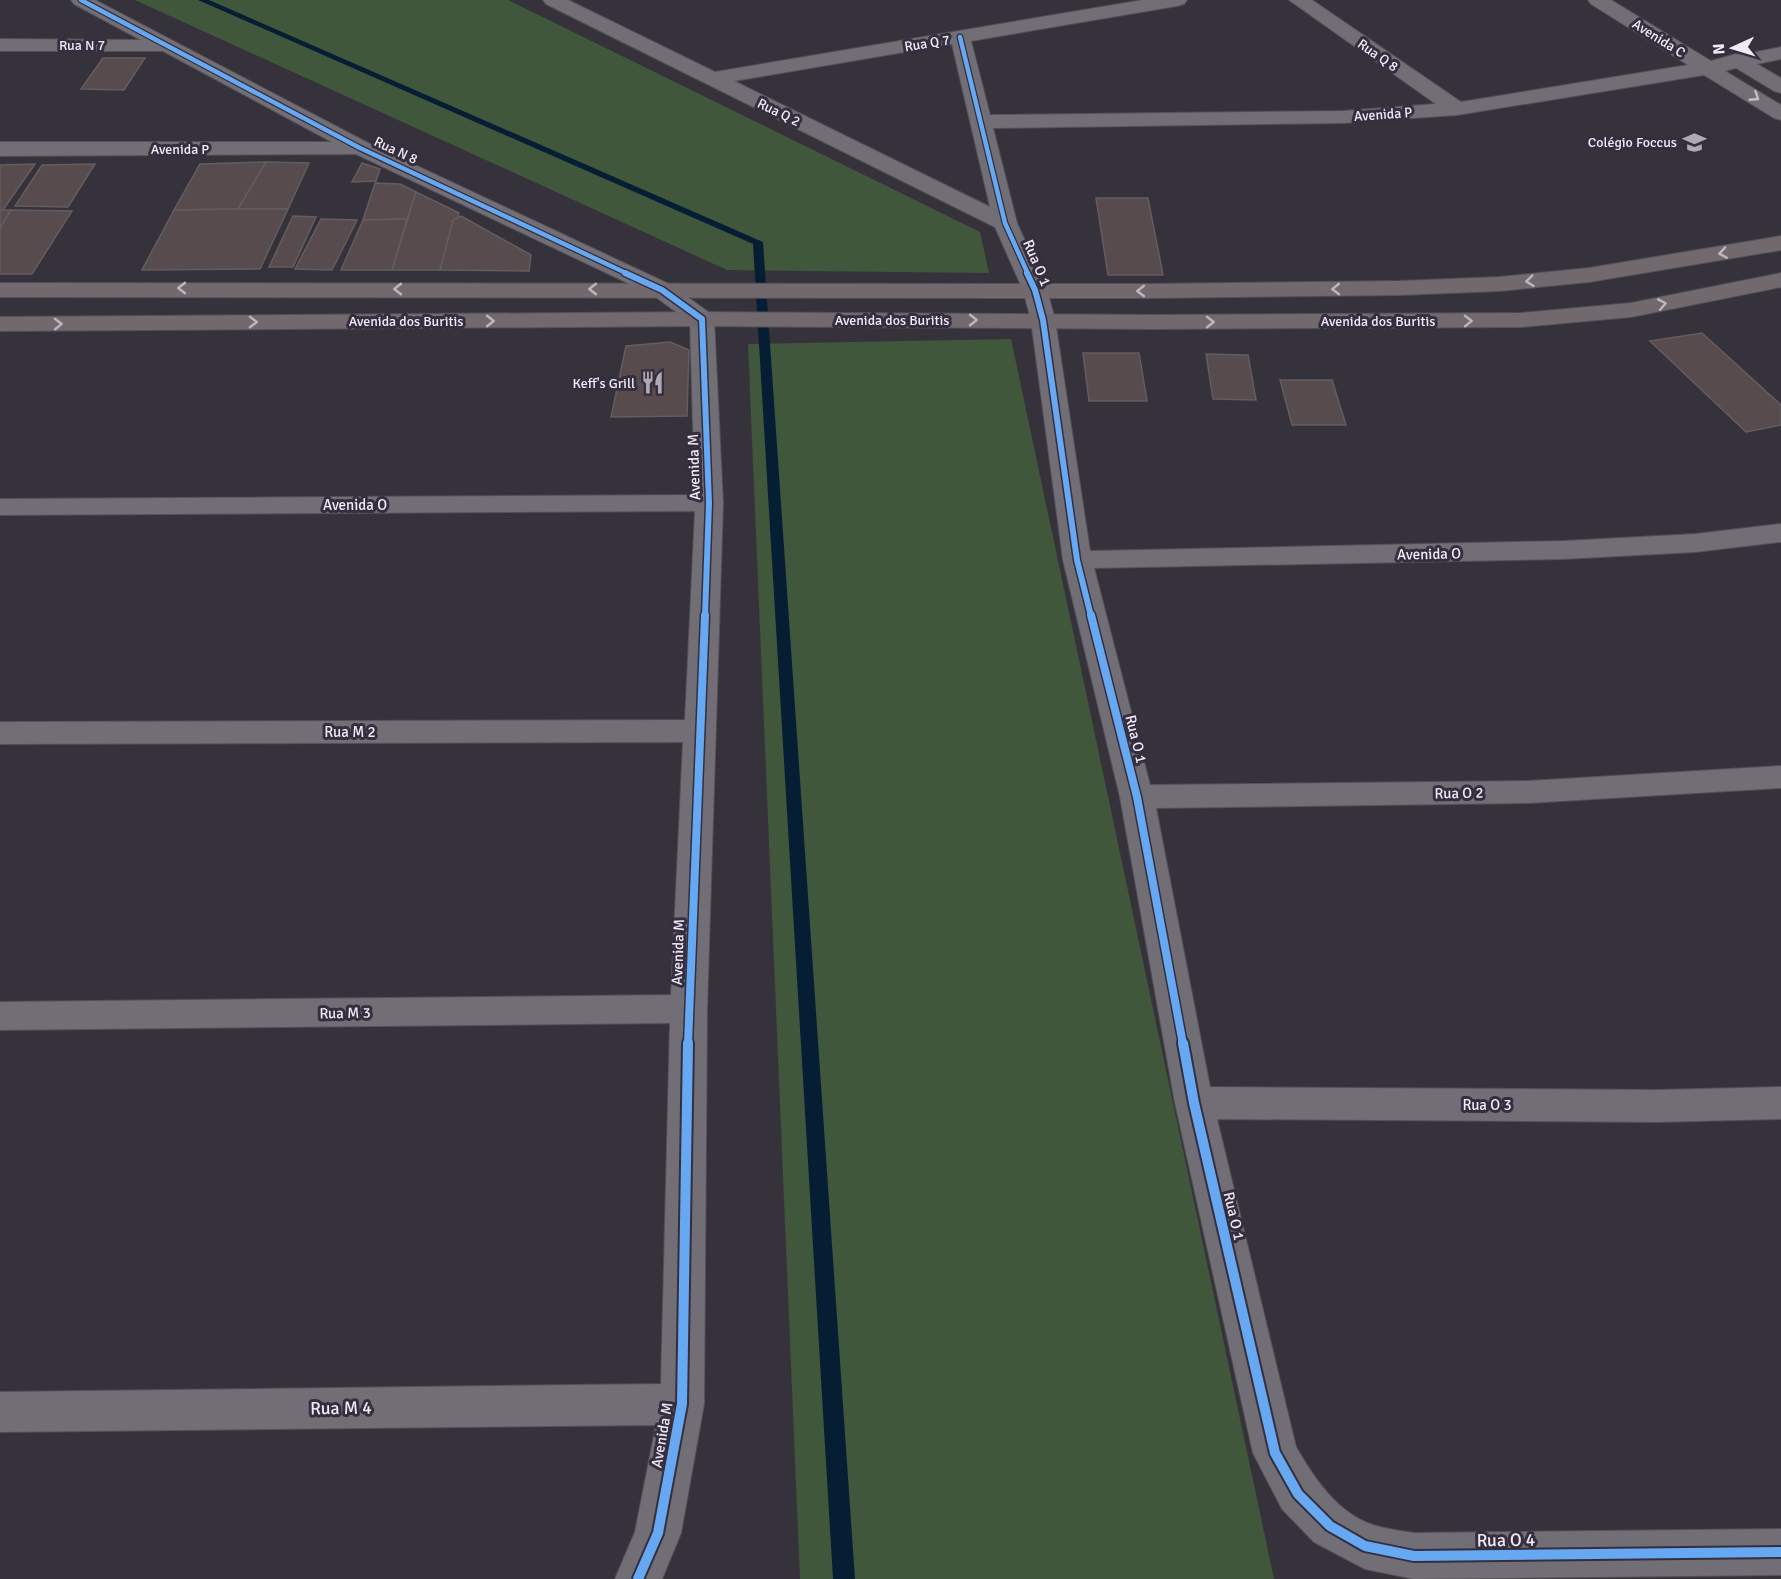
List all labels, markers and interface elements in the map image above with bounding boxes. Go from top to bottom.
street label: Avenida C [1629,16,1688,61]
north arrow [1703,18,1763,78]
street label: Rua Q 7 [903,32,951,55]
street label: Rua Q 8 [1354,35,1401,75]
street label: Rua N 7 [59,37,105,54]
text: N [1709,43,1729,55]
one-way arrow [1748,90,1759,101]
street label: Rua Q 2 [755,95,803,130]
street label: Avenida P [1353,104,1413,125]
school or university icon: Colégio Foccus [1682,129,1708,155]
street label: Rua N 8 [371,133,420,168]
place label: Colégio Foccus [1588,134,1677,151]
street label: Avenida P [151,141,209,158]
street label: Rua O 1 [1019,237,1055,289]
one-way arrow [1719,246,1729,259]
one-way arrow [1526,274,1535,287]
one-way arrow [178,282,187,294]
one-way arrow [394,283,403,295]
one-way arrow [589,283,598,296]
one-way arrow [1331,283,1340,295]
one-way arrow [1136,285,1145,297]
one-way arrow [1657,298,1667,311]
street label: Avenida dos Buritis [835,312,949,329]
street label: Avenida dos Buritis [349,313,463,330]
street label: Avenida dos Buritis [1321,313,1435,330]
one-way arrow [969,314,978,326]
one-way arrow [1464,314,1473,327]
one-way arrow [486,315,495,327]
one-way arrow [249,316,258,328]
one-way arrow [1206,316,1215,328]
one-way arrow [54,318,63,330]
restaurant icon: Keff's Grill [640,370,666,396]
place label: Keff's Grill [573,375,635,392]
street label: Avenida M [684,434,704,500]
street label: Avenida O [323,496,387,514]
street label: Avenida O [1397,544,1461,564]
street label: Rua O 1 [1121,713,1151,765]
street label: Rua M 2 [324,723,376,741]
street label: Rua O 2 [1434,784,1484,802]
street label: Avenida M [668,919,688,985]
street label: Rua M 3 [319,1004,371,1022]
street label: Rua O 3 [1462,1096,1512,1114]
street label: Rua O 1 [1220,1190,1248,1242]
street label: Rua M 4 [310,1396,372,1420]
street label: Avenida M [647,1401,677,1469]
street label: Rua O 4 [1476,1528,1536,1552]

